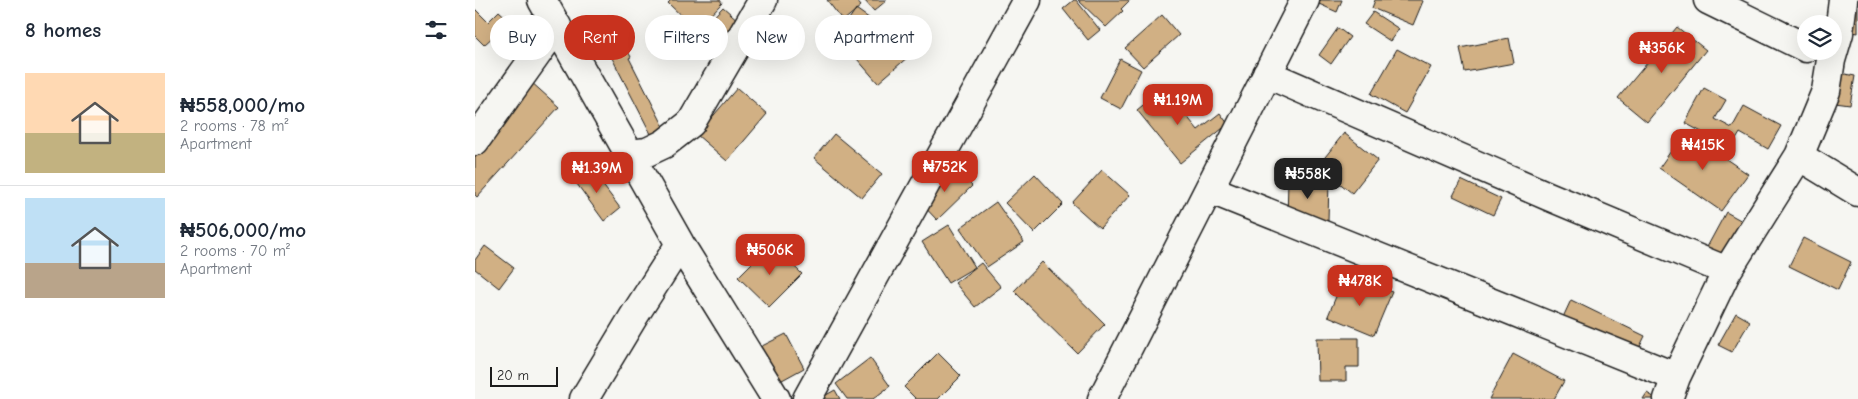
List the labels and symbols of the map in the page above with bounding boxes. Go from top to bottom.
pin: ₦356K [1627,32,1697,74]
pin: ₦1.19M [1137,84,1219,126]
pin: ₦415K [1668,128,1738,171]
pin: ₦752K [910,150,980,193]
pin: ₦1.39M [556,152,638,194]
pin: ₦558K [1273,158,1343,200]
pin: ₦506K [735,234,805,276]
pin: ₦478K [1325,264,1395,307]
scale bar [490,364,557,387]

